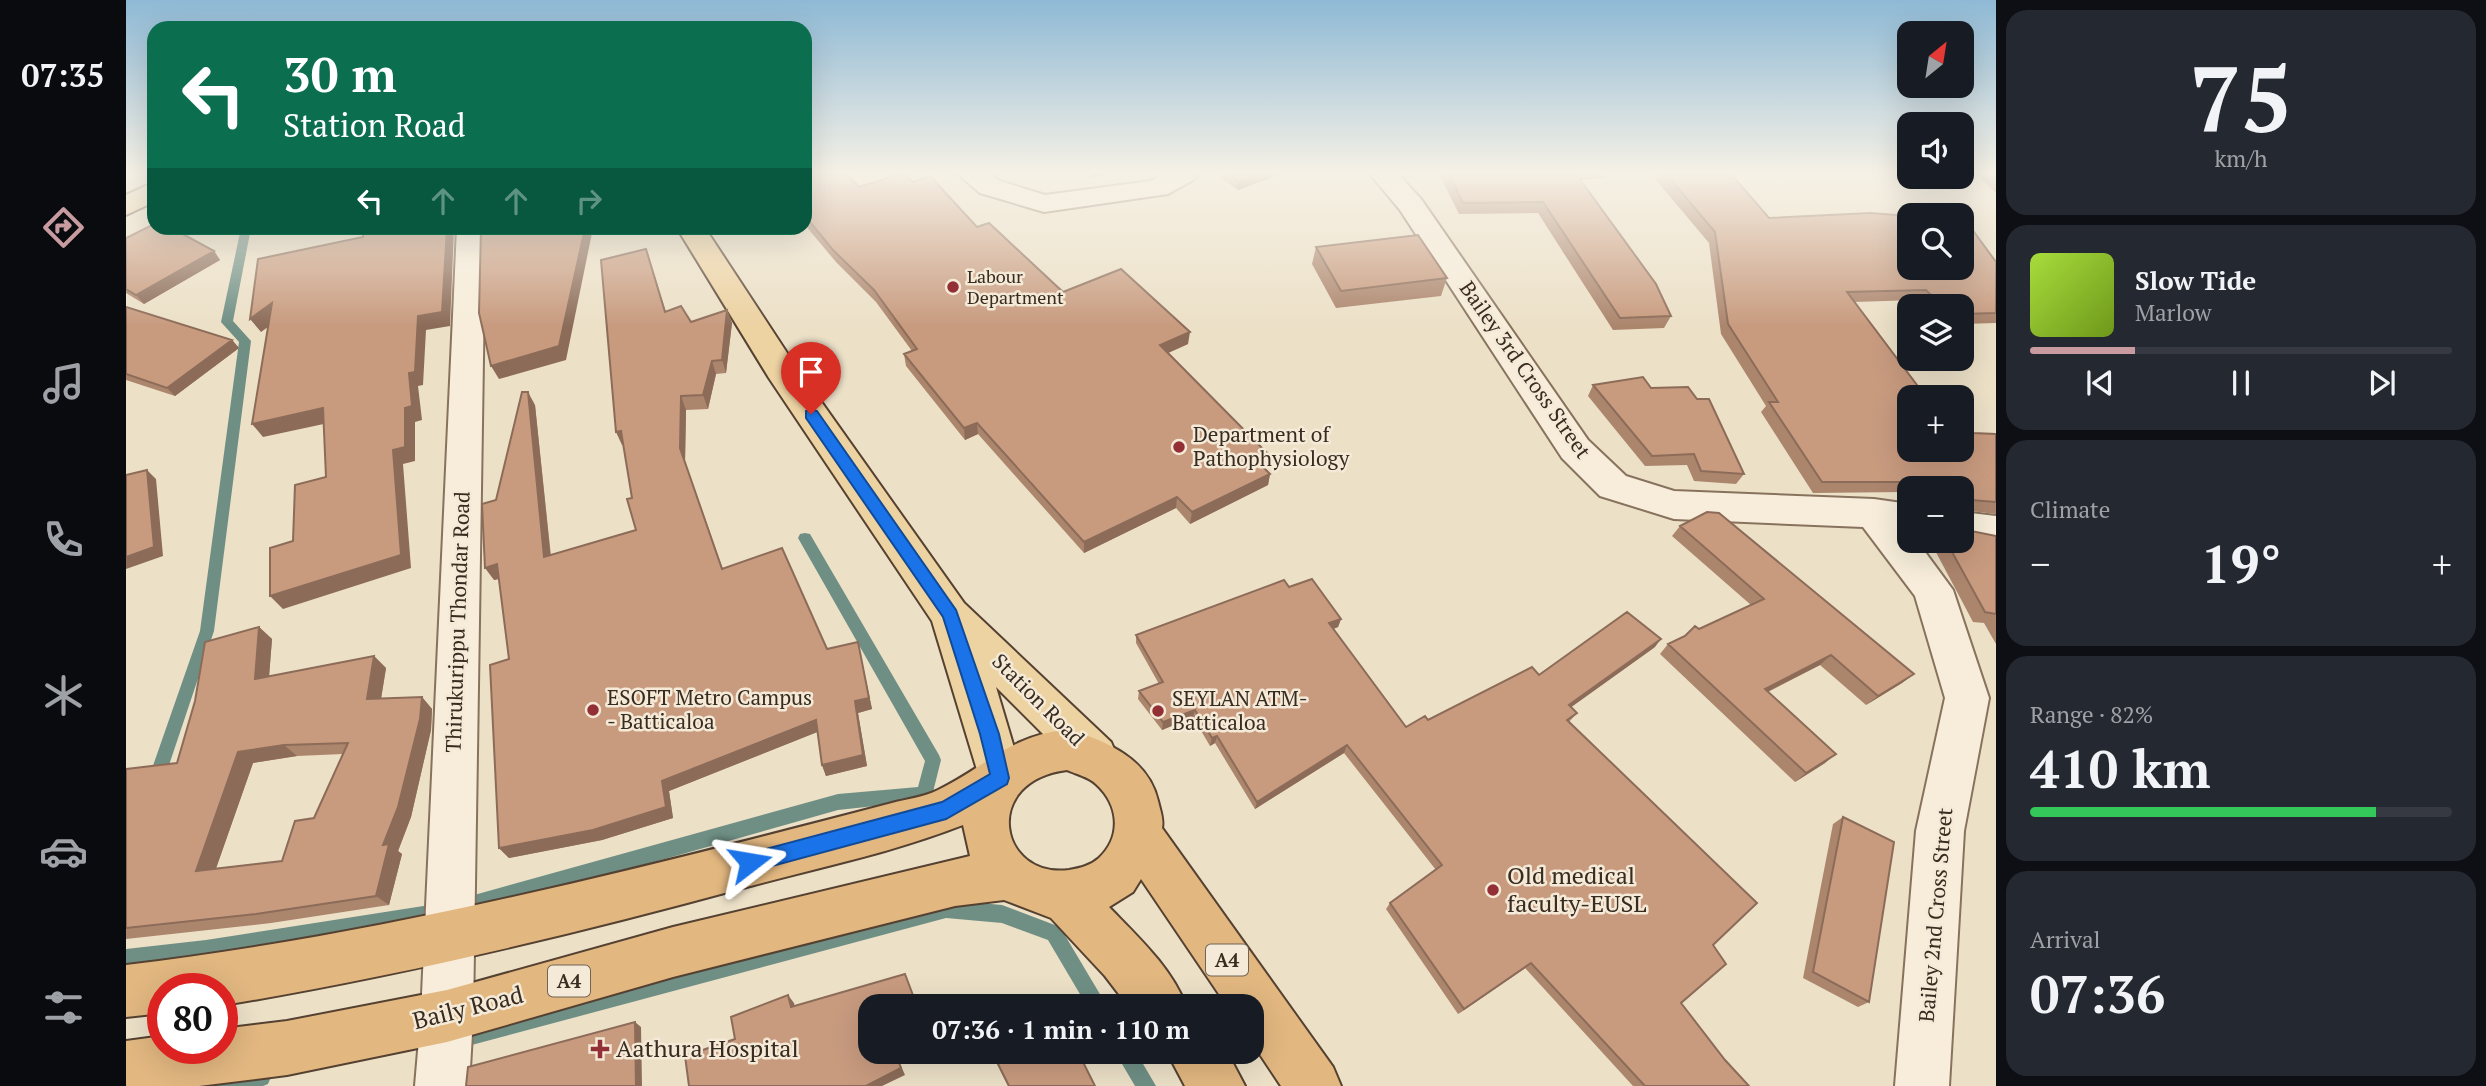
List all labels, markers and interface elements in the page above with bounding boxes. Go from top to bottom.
north arrow [1897,21,1974,98]
map controls [1897,21,1974,553]
text: 75 [2190,37,2292,158]
text: 30 m [283,41,397,106]
icon: left [168,49,259,140]
text: 07:35 [21,54,105,96]
text: Station Road [283,104,466,146]
button: sound [1897,112,1974,189]
text: km/h [2214,143,2268,174]
icon: left [351,182,389,220]
icon: ahead [424,182,462,220]
icon: ahead [497,182,535,220]
icon: right [570,182,608,220]
icon: directions [39,203,88,252]
button: search [1897,203,1974,280]
text: Slow Tide [2135,263,2256,297]
place label: Labour Department [967,264,1064,309]
street label: Bailey 3rd Cross Street [1454,275,1598,464]
marker: Labour Department [945,279,961,295]
button: layers [1897,294,1974,371]
text: Marlow [2135,297,2212,328]
pin [781,342,841,414]
icon: arrive [792,353,830,391]
icon: music [39,359,88,408]
icon: previous [2081,364,2119,402]
icon: pause [2222,364,2260,402]
icon: next [2363,364,2401,402]
button: + [1897,385,1974,462]
place label: Department of Pathophysiology [1193,420,1350,472]
marker: Department of Pathophysiology [1171,439,1187,455]
button: − [1897,476,1974,553]
street label: Thirukurippu Thondar Road [438,490,476,753]
text: Climate [2030,494,2110,525]
icon: phone [39,515,88,564]
text: 19° [2201,529,2281,598]
text: − [2030,539,2050,589]
text: + [2432,539,2452,589]
street label: Station Road [986,647,1091,752]
icon: climate [39,671,88,720]
place label: ESOFT Metro Campus - Batticaloa [607,683,812,735]
place label: SEYLAN ATM- Batticaloa [1172,684,1308,736]
text: Range · 82% [2030,699,2153,730]
marker: ESOFT Metro Campus - Batticaloa [585,702,601,718]
marker: SEYLAN ATM- Batticaloa [1150,703,1166,719]
text: 410 km [2030,734,2211,803]
street label: Bailey 2nd Cross Street [1912,806,1958,1023]
position arrow [713,825,787,899]
icon: car [39,827,88,876]
place label: Old medical faculty-EUSL [1507,859,1646,919]
marker: Old medical faculty-EUSL [1485,882,1501,898]
text: Arrival [2030,924,2101,955]
road number: A4 [1206,944,1248,976]
text: 07:36 [2030,959,2165,1028]
road number: A4 [548,965,590,996]
speed limit sign: 80 [147,973,238,1064]
street label: Baily Road [409,978,526,1036]
icon: filters [39,983,88,1032]
text: 07:36 · 1 min · 110 m [932,1012,1190,1046]
place label: Aathura Hospital [616,1032,799,1064]
marker: Aathura Hospital [590,1039,610,1059]

